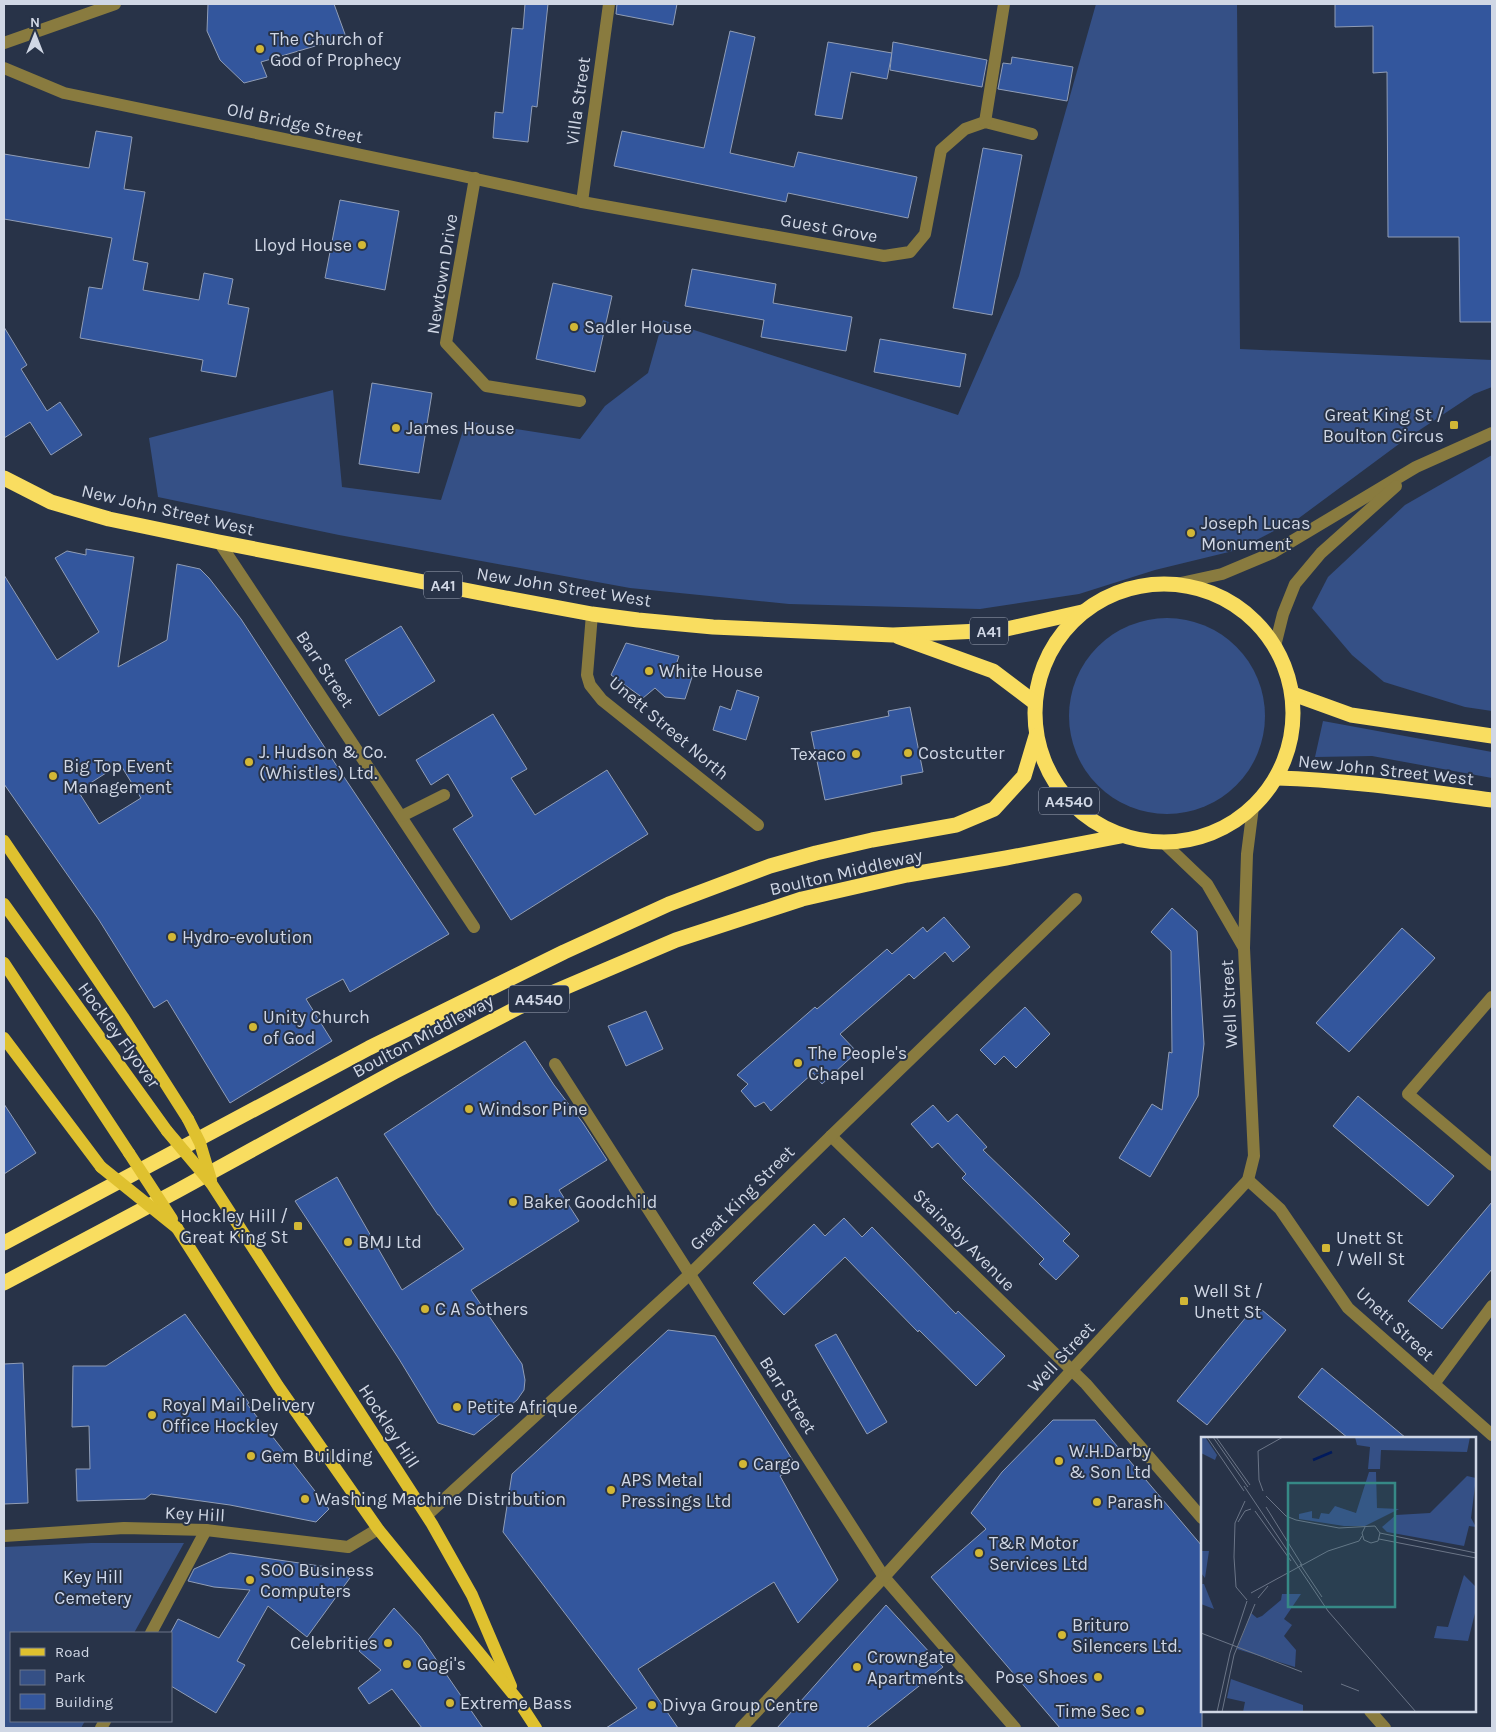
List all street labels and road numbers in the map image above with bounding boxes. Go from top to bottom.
street label: Villa Street [561,55,595,147]
street label: Old Bridge Street [225,98,365,148]
street label: Guest Grove [779,209,879,247]
street label: Newtown Drive [422,212,462,336]
street label: New John Street West [79,479,257,541]
street label: New John Street West [475,562,653,612]
road number: A41 [424,572,462,598]
road number: A41 [970,618,1008,644]
street label: Barr Street [291,626,359,712]
street label: Unett Street North [605,671,733,785]
street label: New John Street West [1297,750,1475,790]
road number: A4540 [1039,788,1099,814]
street label: Boulton Middleway [767,844,925,900]
street label: Well Street [1216,959,1242,1049]
street label: Hockley Flyover [73,978,165,1093]
road number: A4540 [509,986,569,1012]
street label: Boulton Middleway [349,989,498,1082]
street label: Great King Street [685,1141,799,1255]
street label: Stainsby Avenue [908,1184,1020,1296]
street label: Unett Street [1351,1282,1439,1366]
street label: Well Street [1023,1317,1099,1397]
street label: Barr Street [755,1352,821,1438]
street label: Hockley Hill [354,1380,424,1472]
street label: Key Hill [164,1501,226,1527]

